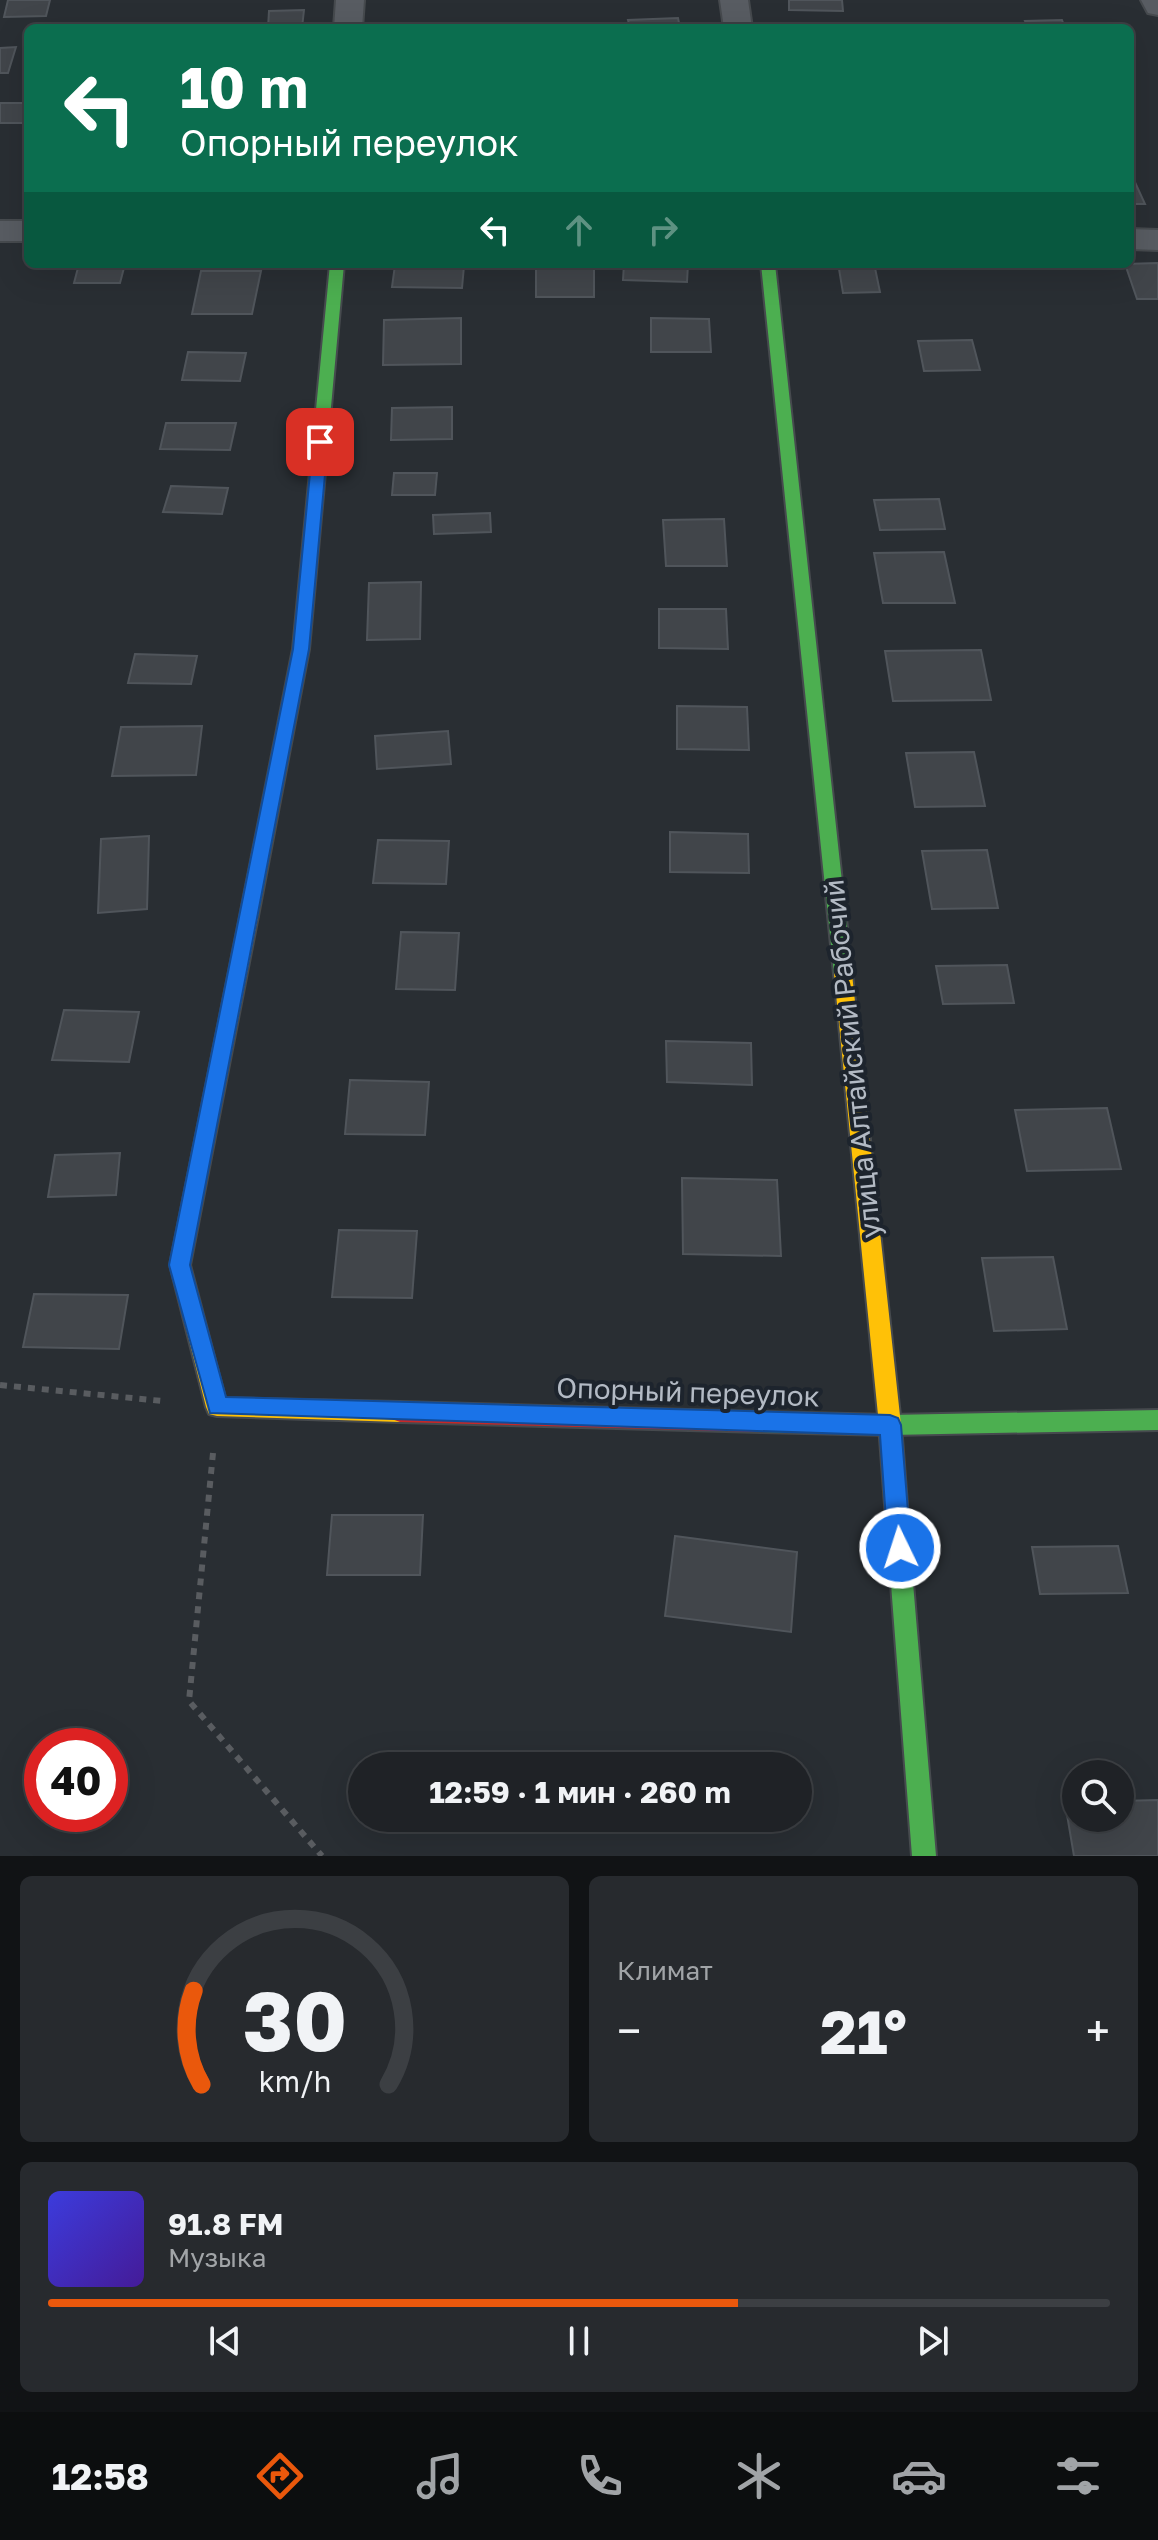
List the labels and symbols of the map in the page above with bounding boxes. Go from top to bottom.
pin [286,408,354,476]
street label: улица Алтайский Рабочий [816,878,887,1240]
street label: Опорный переулок [556,1370,820,1413]
position arrow [858,1506,942,1590]
speed limit sign: 40 [24,1728,128,1832]

